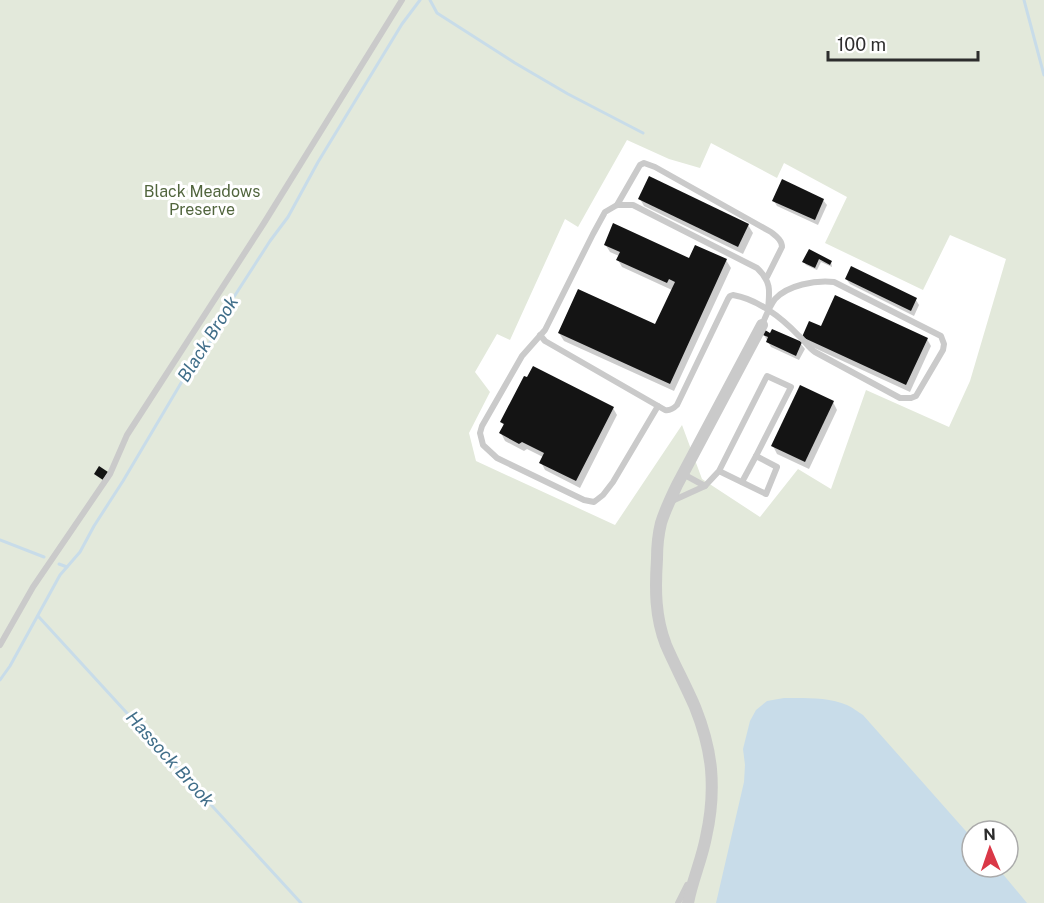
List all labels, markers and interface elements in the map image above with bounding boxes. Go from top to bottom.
scale bar [828,24,978,62]
text: 100 m [837,34,886,55]
park label: Black Meadows Preserve [144,182,260,219]
water label: Black Brook [173,292,242,386]
water label: Hassock Brook [122,707,219,811]
north arrow [960,819,1020,879]
text: N [983,825,996,844]

